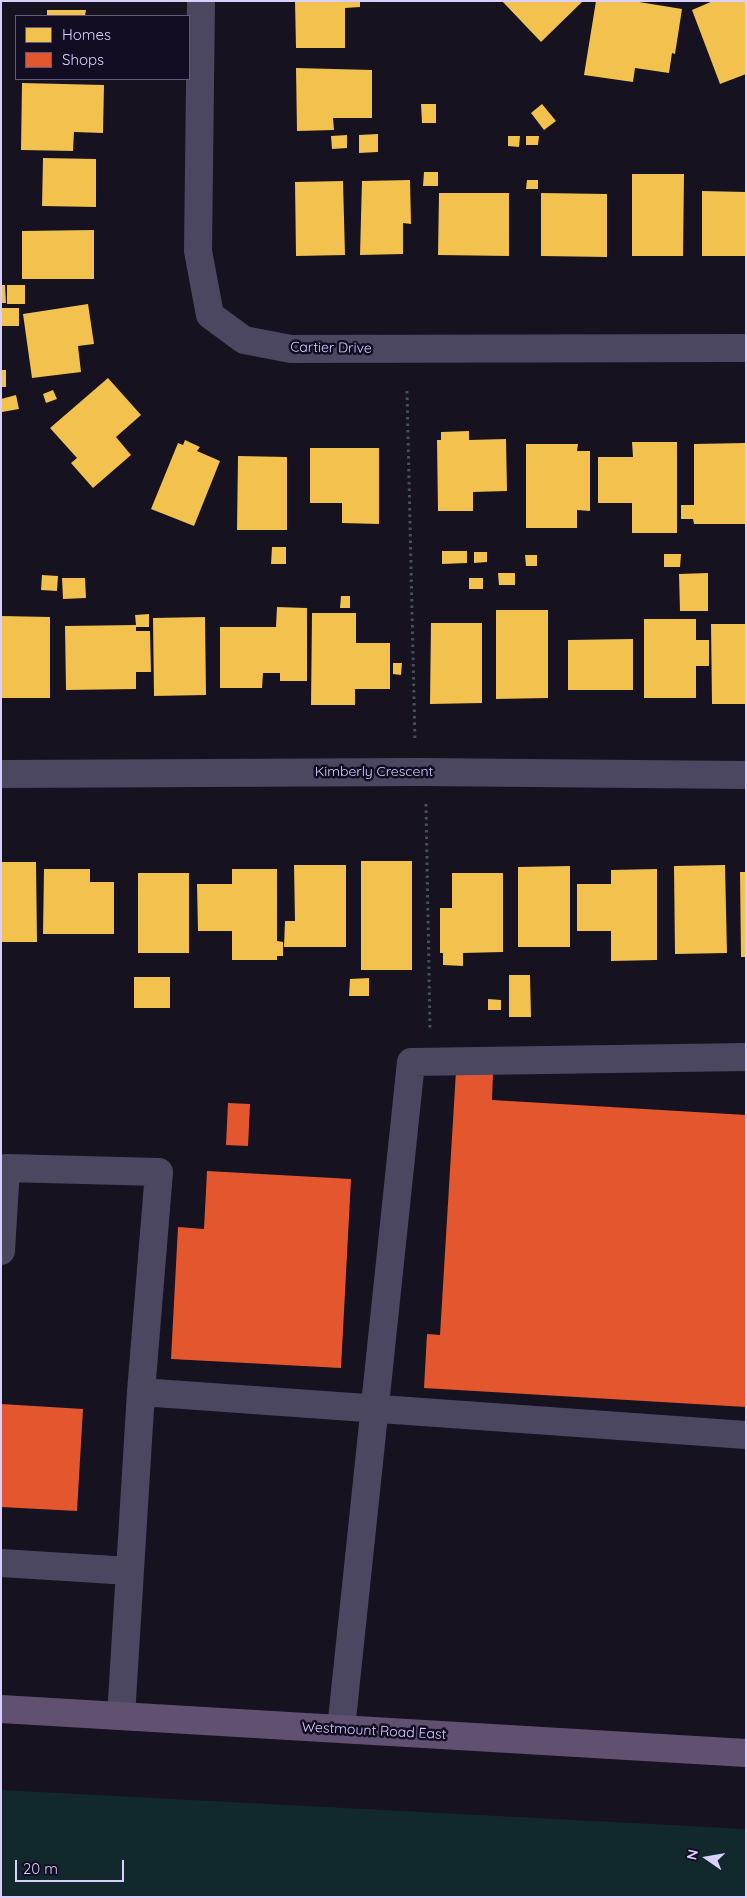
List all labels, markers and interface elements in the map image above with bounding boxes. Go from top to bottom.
legend [15,15,190,80]
text: Homes [62,25,111,44]
text: Shops [62,50,104,69]
street label: Cartier Drive [290,339,372,357]
street label: Kimberly Crescent [315,764,433,780]
street label: Westmount Road East [301,1719,447,1743]
north arrow [682,1833,732,1883]
text: N [682,1848,702,1862]
scale bar [18,1850,126,1882]
text: 20 m [23,1859,58,1878]

